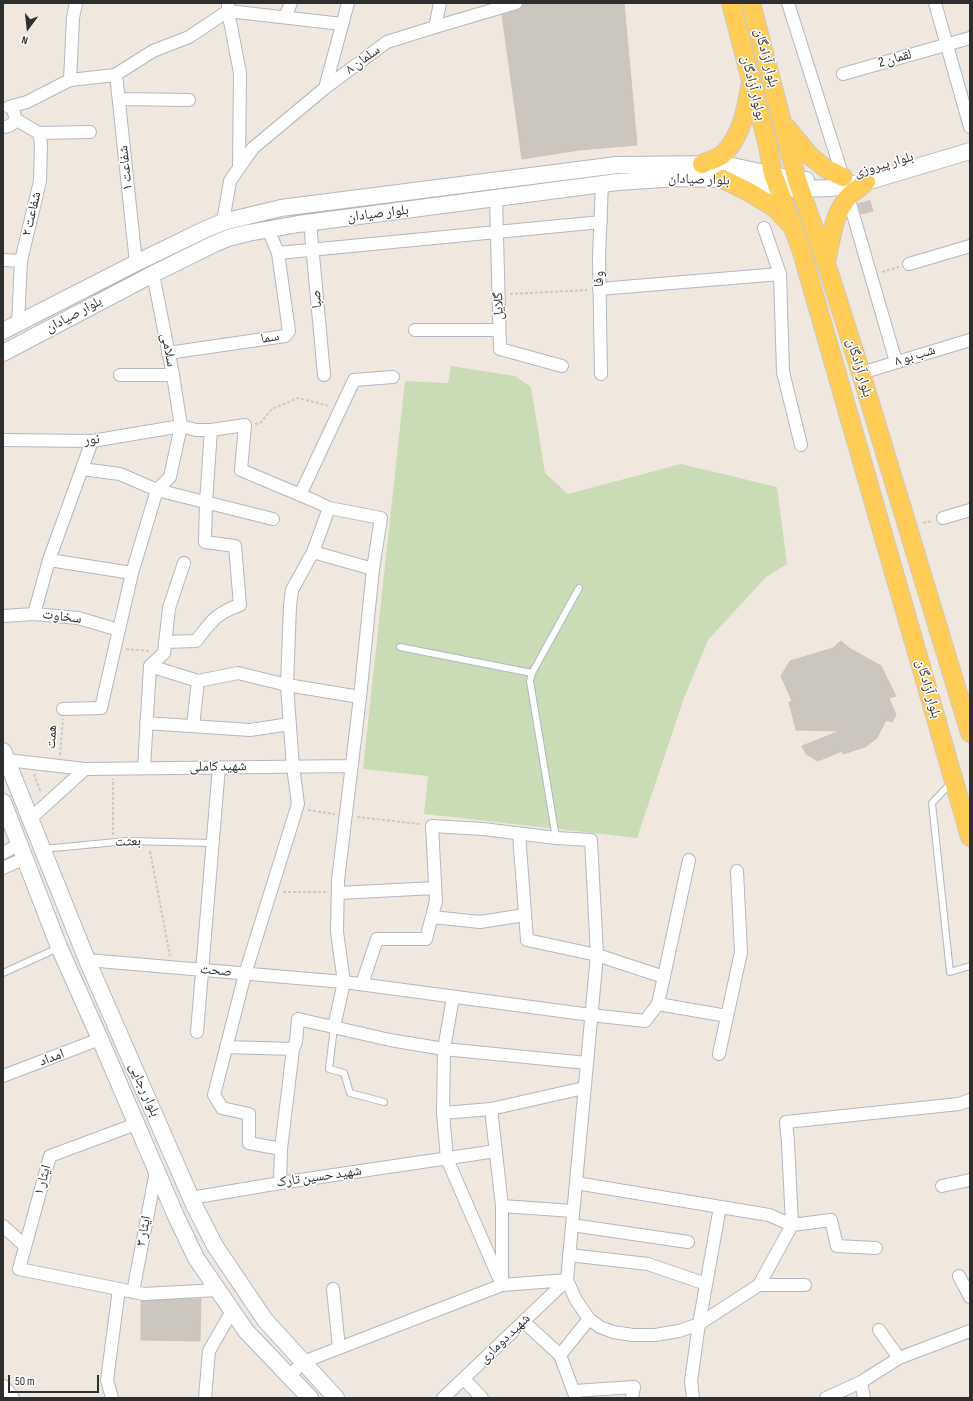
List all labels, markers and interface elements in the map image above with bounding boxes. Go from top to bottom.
north arrow [8,8,48,48]
street label: بلوار آزادگان [750,27,782,89]
text: N [20,33,29,47]
street label: سلمان ۸ [342,42,384,78]
street label: لقمان 2 [876,46,914,72]
street label: بولوار آزادگان [737,54,769,122]
street label: شفاعت ۱ [115,145,137,191]
street label: بلوار پیروزی [852,149,916,181]
street label: بلوار صیادان [668,171,730,189]
street label: شفاعت ۲ [19,190,45,238]
street label: بلوار صیادان [346,202,410,226]
street label: وفا [591,271,607,287]
street label: صبا [308,289,326,309]
street label: گلایل [490,292,508,320]
street label: بلوار صیادان [43,293,105,337]
street label: سما [259,328,281,348]
street label: سلامی [157,332,179,368]
street label: بلوار آزادگان [842,337,876,399]
street label: شب بو ۸ [893,342,937,370]
street label: نور [83,431,101,449]
street label: سخاوت [41,606,83,628]
street label: بلوار آزادگان [912,658,944,720]
street label: همت [43,724,61,750]
street label: شهید کاملی [189,758,247,776]
street label: بعثت [115,833,141,851]
street label: صحت [199,961,233,981]
street label: امداد [37,1046,67,1070]
street label: بلوار رجایی [125,1061,163,1119]
street label: ایثار ۱ [31,1163,55,1197]
street label: شهید حسین تارک [275,1163,363,1191]
street label: ایثار ۳ [133,1214,155,1248]
street label: شهید دوماری [476,1310,534,1368]
scale bar [10,1367,101,1393]
text: 50 m [15,1374,35,1389]

